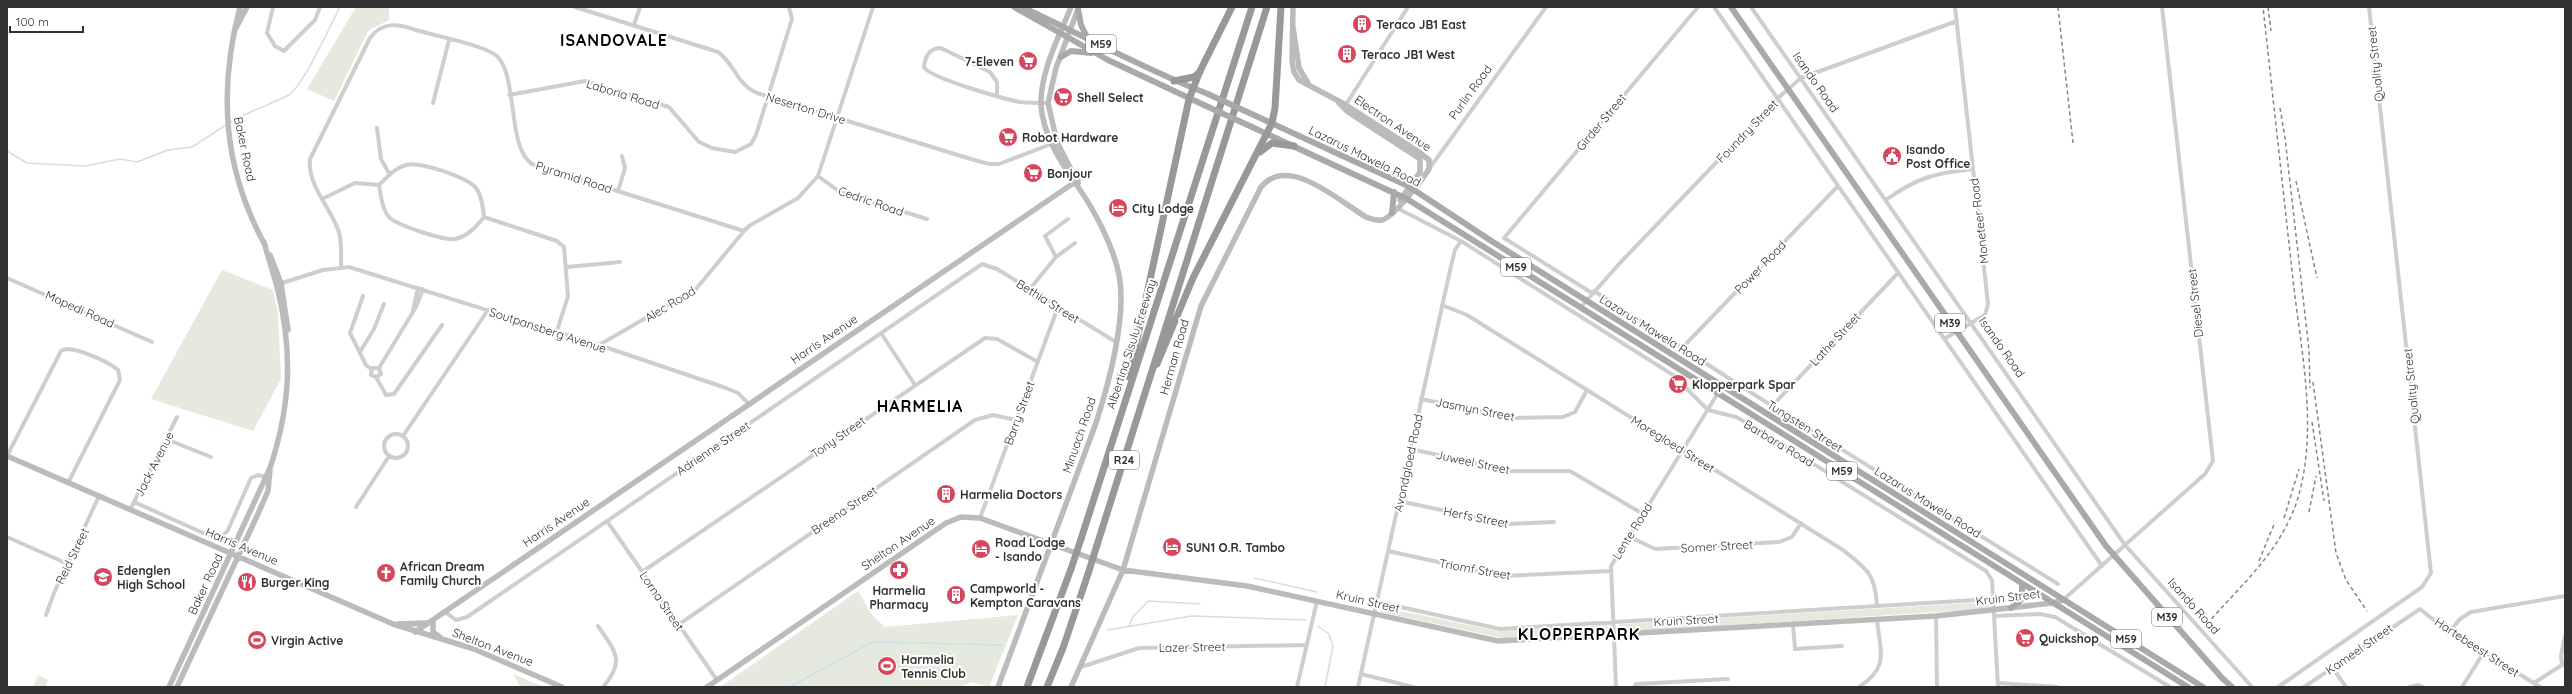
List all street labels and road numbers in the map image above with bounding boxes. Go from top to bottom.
street label: Quality Street [2364,26,2386,102]
road number: M59 [1086,35,1116,53]
street label: Isando Road [1790,49,1842,115]
street label: Purlin Road [1445,62,1495,122]
street label: Laboria Road [585,76,661,112]
street label: Neserton Drive [764,89,848,127]
street label: Girder Street [1573,90,1629,154]
street label: Electron Avenue [1352,92,1434,154]
street label: Foundry Street [1713,96,1781,166]
street label: Baker Road [231,115,259,183]
street label: Lazarus Mawela Road [1306,122,1424,190]
street label: Pyramid Road [534,158,614,196]
street label: Moneteer Road [1966,177,1992,265]
street label: Cedric Road [836,183,906,219]
street label: Power Road [1731,237,1789,297]
road number: M59 [1501,258,1531,276]
street label: Diesel Street [2184,268,2206,338]
street label: Bethia Street [1014,276,1082,326]
street label: Albertina Sisulu Freeway [1103,277,1159,411]
street label: Alec Road [642,283,698,325]
street label: Mopedi Road [43,287,117,331]
street label: Lazarus Mawela Road [1597,291,1709,369]
street label: Soutpansberg Avenue [488,304,609,356]
street label: Lathe Street [1807,309,1863,369]
street label: Harris Avenue [788,311,861,367]
road number: M39 [1935,314,1965,332]
street label: Isando Road [1976,314,2028,380]
street label: Herman Road [1156,317,1192,397]
street label: Quality Street [2400,348,2422,424]
street label: Barry Street [1000,379,1038,447]
street label: Jasmyn Street [1434,394,1516,424]
street label: Minuach Road [1059,395,1099,475]
street label: Tungsten Street [1764,397,1846,455]
street label: Moregloed Street [1628,412,1718,476]
street label: Tony Street [808,413,868,461]
street label: Avondgloed Road [1390,413,1426,513]
street label: Barbara Road [1741,416,1817,470]
street label: Adrienne Street [673,418,753,478]
street label: Jack Avenue [131,429,177,499]
street label: Juweel Street [1435,447,1511,477]
road number: R24 [1109,451,1139,469]
road number: M59 [1827,462,1857,480]
street label: Lazarus Mawela Road [1872,463,1984,541]
street label: Breena Street [808,483,880,537]
street label: Harris Avenue [520,494,593,550]
street label: Lente Road [1609,500,1655,562]
street label: Herfs Street [1442,503,1510,531]
street label: Shelton Avenue [858,513,938,573]
street label: Harris Avenue [203,524,281,568]
street label: Reid Street [52,525,92,587]
street label: Somer Street [1680,537,1754,555]
street label: Baker Road [184,551,226,617]
street label: Triomf Street [1438,555,1512,583]
street label: Lorna Street [637,568,687,634]
street label: Isando Road [2165,575,2223,637]
street label: Kruin Street [1335,586,1401,616]
street label: Kruin Street [1975,586,2041,608]
road number: M39 [2152,608,2182,626]
street label: Kruin Street [1653,611,1719,629]
street label: Hartebeest Street [2432,614,2522,680]
street label: Kameel Street [2322,620,2396,678]
street label: Shelton Avenue [450,625,536,669]
road number: M59 [2111,630,2141,648]
street label: Lazer Street [1158,639,1226,655]

